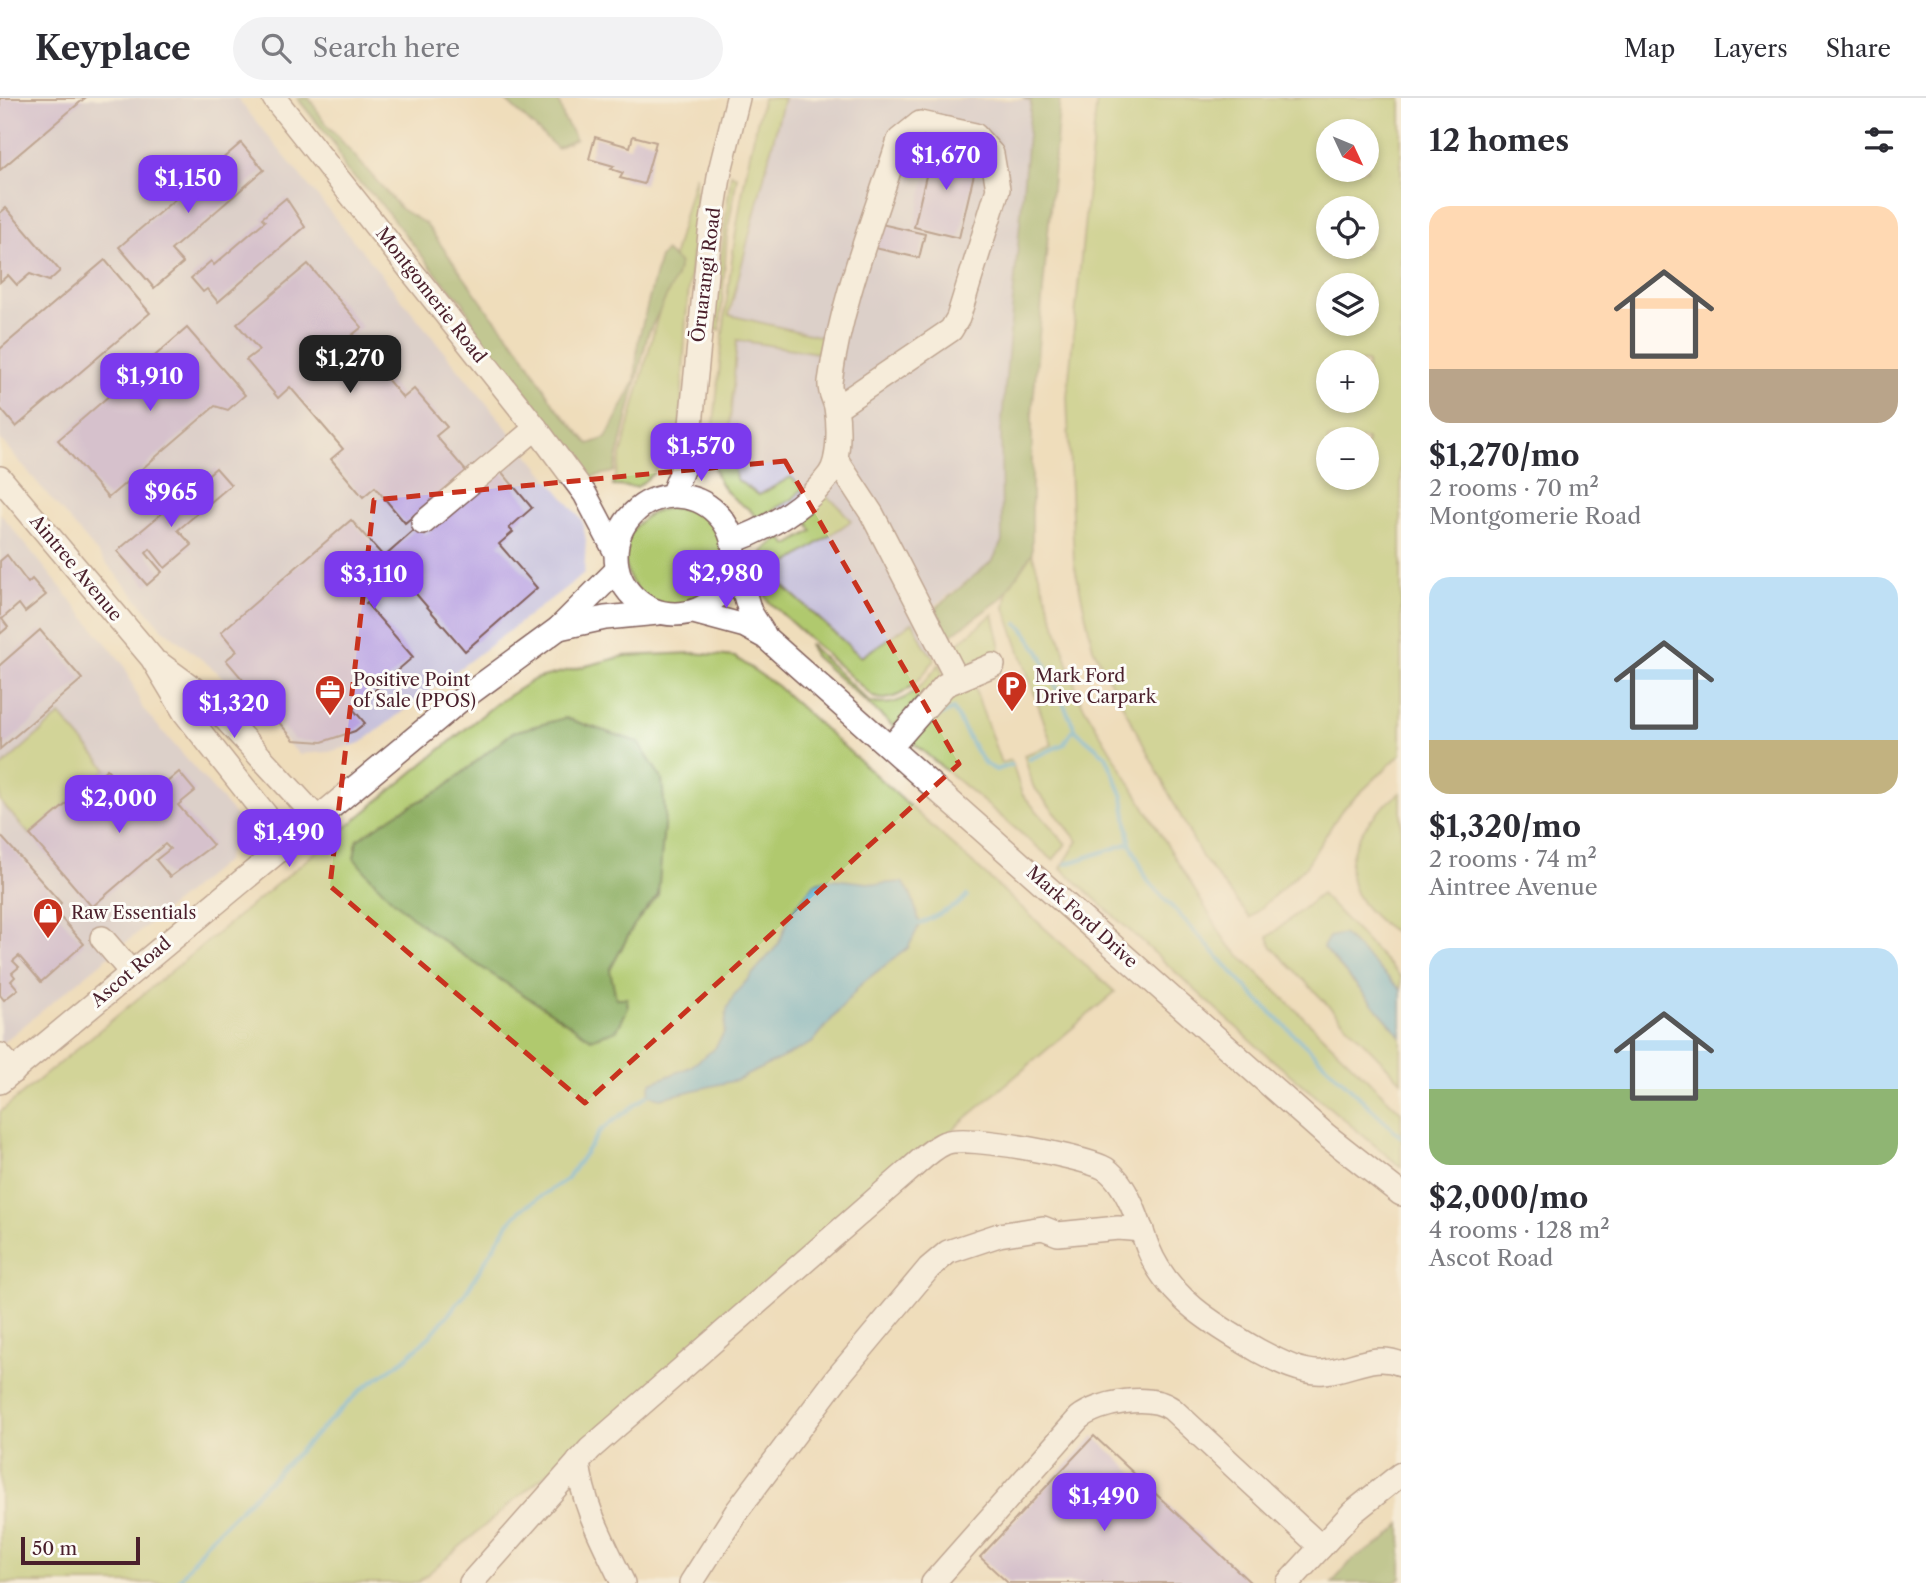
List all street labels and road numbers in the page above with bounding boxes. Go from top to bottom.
street label: Ōruarangi Road [685,206,725,344]
street label: Montgomerie Road [371,223,491,367]
street label: Aintree Avenue [25,510,127,626]
street label: Mark Ford Drive [1022,861,1142,973]
street label: Ascot Road [86,932,175,1012]

